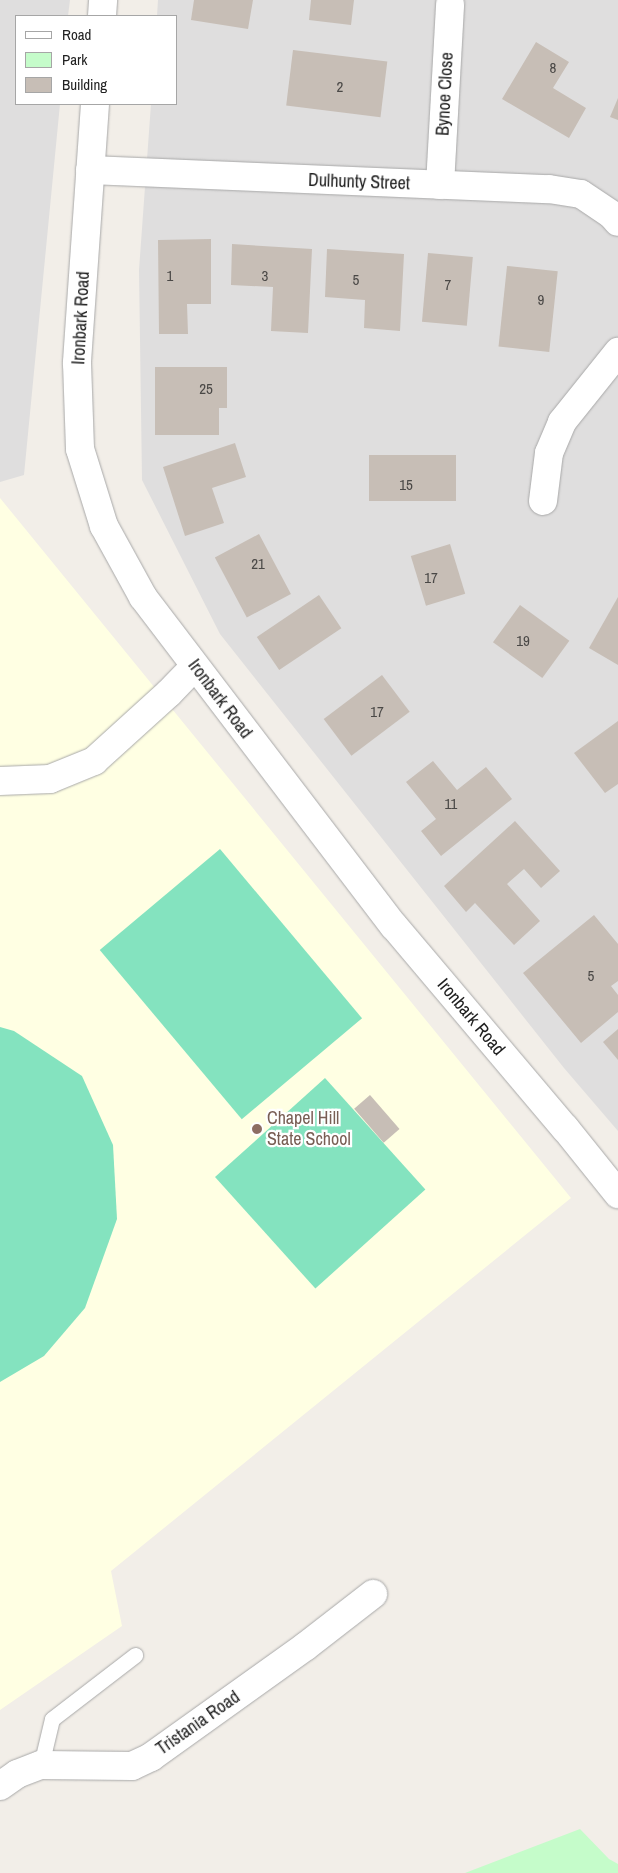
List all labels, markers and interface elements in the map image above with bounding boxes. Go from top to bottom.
legend [15,15,178,105]
text: Road [62,24,91,45]
text: Park [62,49,87,70]
street label: Bynoe Close [432,52,458,136]
house number: 8 [550,59,556,77]
text: Building [62,74,107,95]
house number: 2 [337,78,343,96]
street label: Dulhunty Street [308,169,410,195]
house number: 1 [167,267,173,285]
house number: 3 [262,267,268,285]
street label: Ironbark Road [68,271,94,365]
house number: 5 [353,271,359,289]
house number: 7 [445,276,451,294]
house number: 9 [538,291,544,309]
house number: 25 [199,380,213,398]
house number: 15 [399,476,413,494]
house number: 21 [251,555,265,573]
house number: 17 [424,569,438,587]
house number: 19 [516,632,530,650]
street label: Ironbark Road [183,655,257,743]
house number: 17 [370,703,384,721]
house number: 11 [445,795,457,813]
house number: 5 [588,967,594,985]
street label: Ironbark Road [433,974,509,1060]
place label: Chapel Hill State School [267,1108,351,1150]
marker: Chapel Hill State School [251,1123,263,1135]
street label: Tristania Road [152,1686,244,1760]

